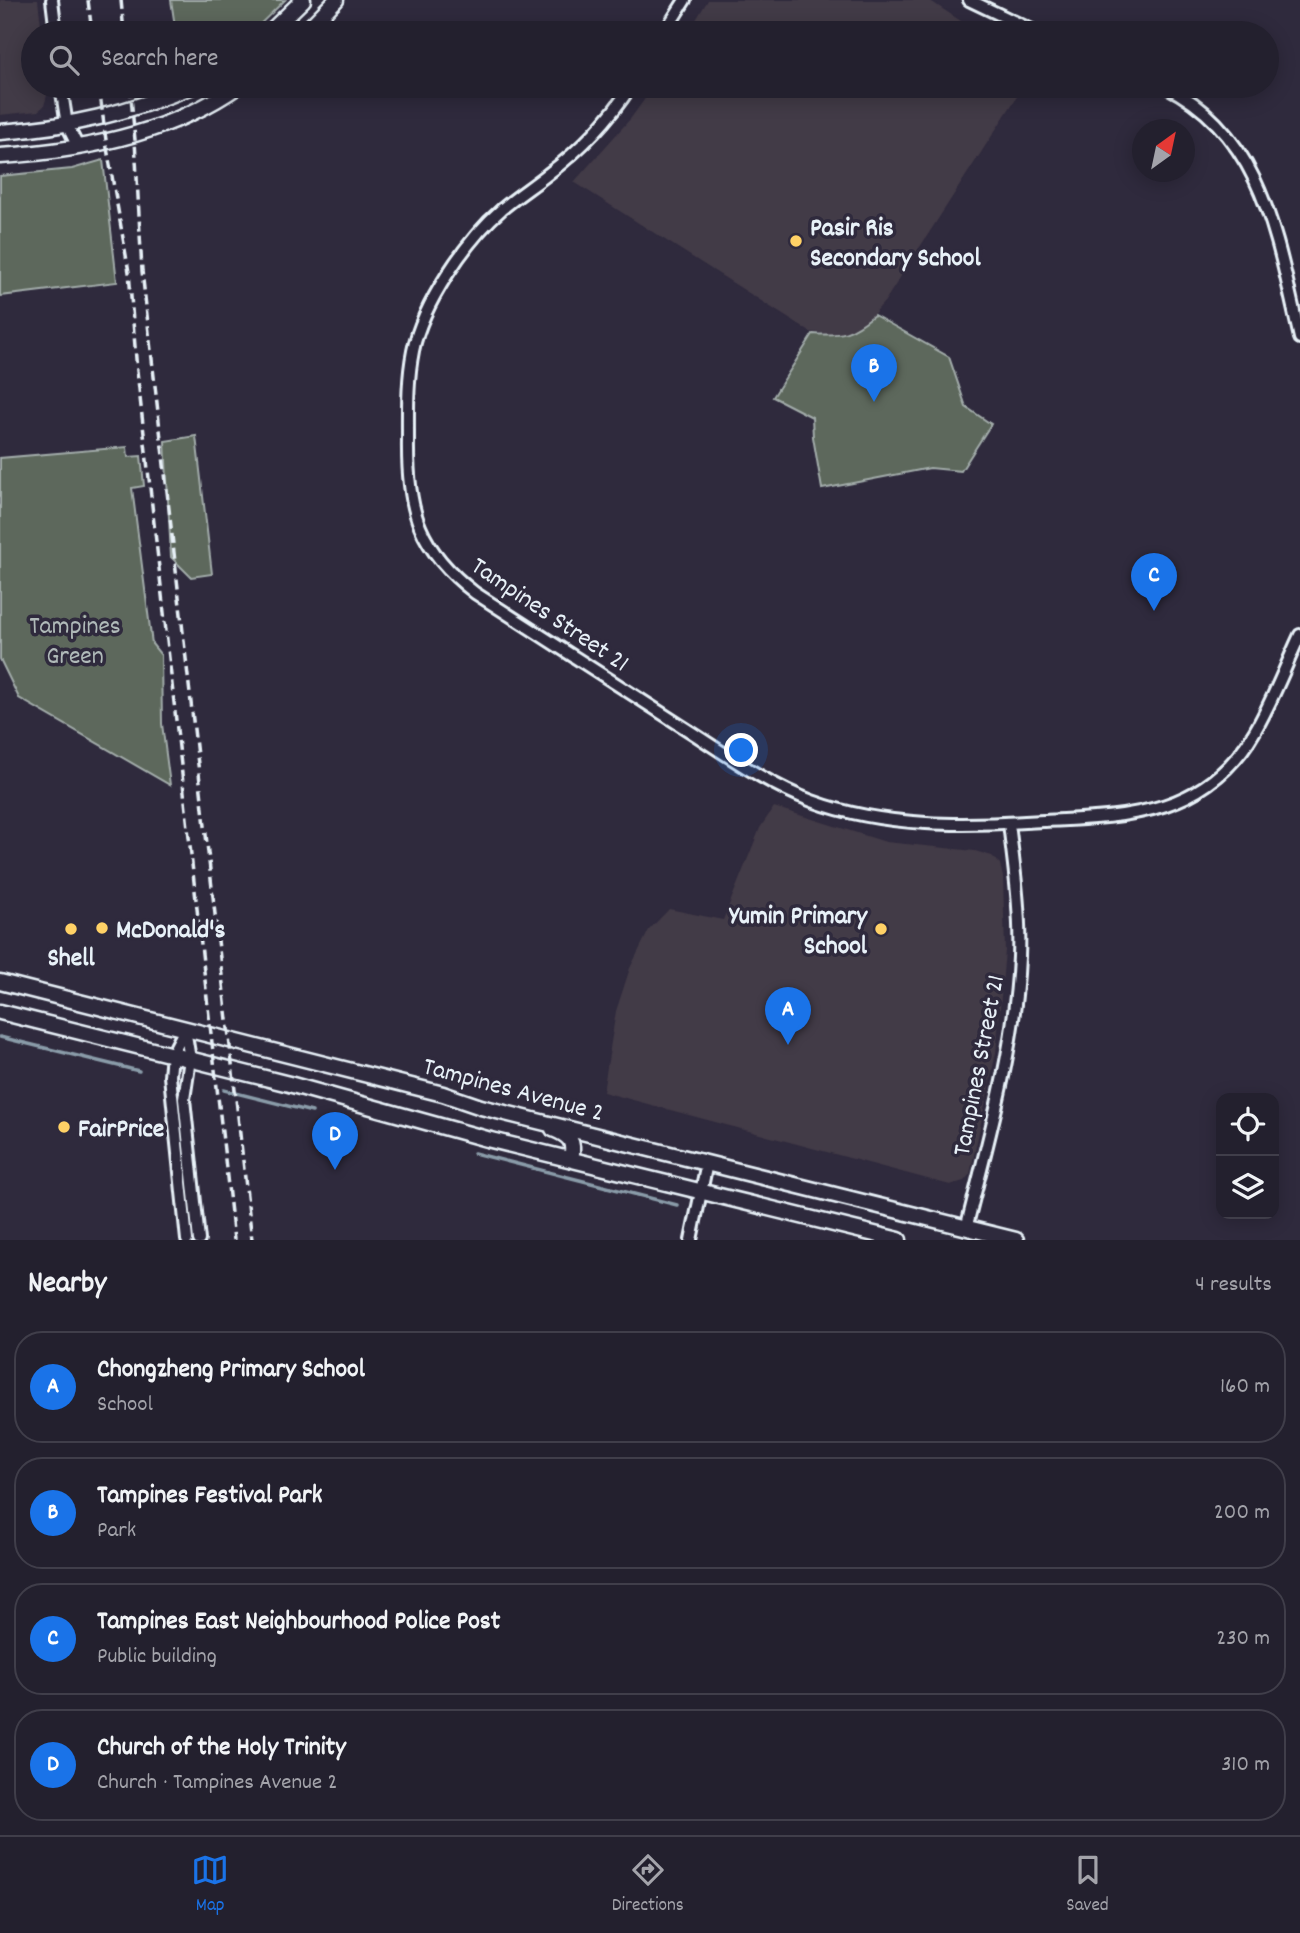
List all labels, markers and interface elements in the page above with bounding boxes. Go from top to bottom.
search box [21,21,1279,98]
icon: search [45,41,83,79]
text: Search here [101,41,219,78]
north arrow [1132,119,1195,182]
place label: Pasir Ris Secondary School [810,211,981,278]
marker: Pasir Ris Secondary School [788,233,804,249]
pin: B [851,344,897,402]
street label: Tampines Street 21 [463,549,636,683]
pin: C [1131,553,1177,611]
park label: Tampines Green [29,609,121,676]
your location [724,733,758,767]
place label: Yumin Primary School [728,899,868,966]
place label: McDonald's [116,913,225,950]
marker: McDonald's [94,920,110,936]
marker: Shell [63,921,79,937]
marker: Yumin Primary School [873,921,889,937]
place label: Shell [47,941,95,978]
street label: Tampines Street 21 [945,972,1016,1159]
pin: A [765,987,811,1045]
street label: Tampines Avenue 2 [418,1049,608,1133]
map controls [1216,1093,1279,1219]
button: locate [1216,1093,1279,1156]
place label: FairPrice [78,1112,164,1149]
pin: D [312,1112,358,1170]
marker: FairPrice [56,1119,72,1135]
button: layers [1216,1156,1279,1219]
text: Nearby [28,1264,106,1307]
text: 4 results [1195,1269,1272,1302]
text: Chongzheng Primary School [97,1352,365,1389]
text: A [47,1371,59,1404]
text: 160 m [1220,1371,1270,1404]
text: School [97,1389,153,1422]
text: Tampines Festival Park [97,1478,322,1515]
text: B [48,1497,58,1530]
text: 200 m [1214,1497,1270,1530]
text: Park [97,1515,136,1548]
text: Tampines East Neighbourhood Police Post [97,1604,500,1641]
text: C [47,1623,59,1656]
text: 230 m [1216,1623,1270,1656]
text: Public building [97,1641,217,1674]
text: Church of the Holy Trinity [97,1730,346,1767]
text: D [47,1749,59,1782]
text: 310 m [1221,1749,1270,1782]
text: Church · Tampines Avenue 2 [97,1767,337,1800]
tab: Map [191,1851,229,1920]
tab: Directions [612,1851,684,1920]
tab: Saved [1066,1851,1109,1920]

